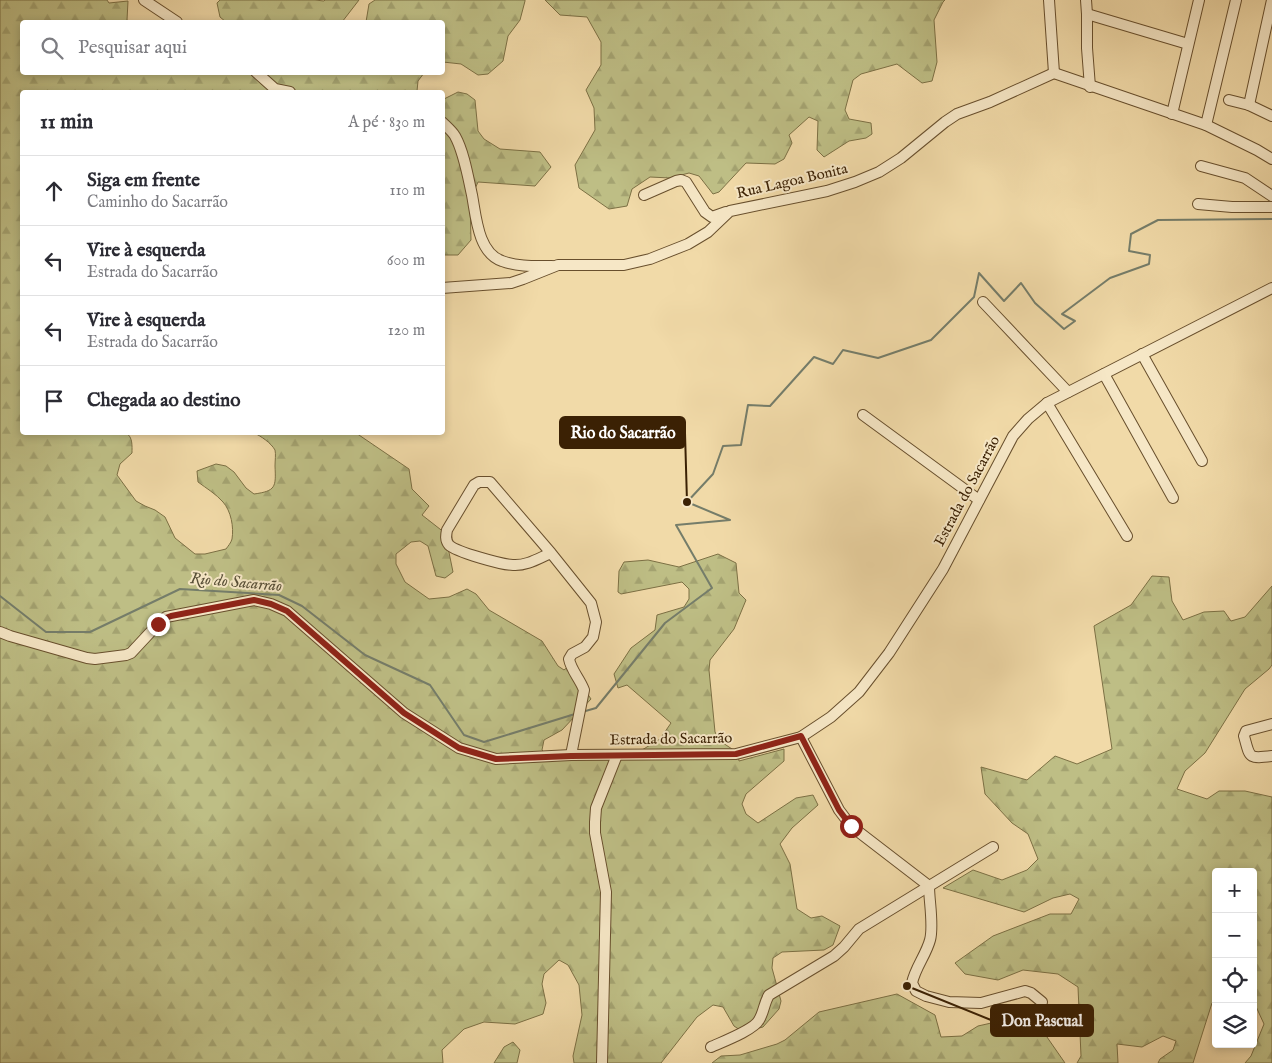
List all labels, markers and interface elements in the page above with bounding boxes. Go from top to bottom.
search box [20,20,445,75]
icon: search [38,34,66,62]
text: Pesquisar aqui [78,36,187,60]
text: 11 min [40,109,93,136]
text: A pé · 830 m [348,113,425,133]
street label: Rua Lagoa Bonita [735,159,850,203]
text: Siga em frente [87,169,200,193]
icon: ahead [40,177,68,205]
text: 110 m [389,181,425,201]
text: Caminho do Sacarrão [87,193,228,213]
text: Vire à esquerda [87,239,205,263]
icon: left [40,247,68,275]
text: 600 m [387,251,425,271]
text: Estrada do Sacarrão [87,263,218,283]
text: Vire à esquerda [87,309,205,333]
icon: left [40,317,68,345]
text: 120 m [388,321,425,341]
text: Estrada do Sacarrão [87,333,218,353]
icon: arrive [40,387,68,415]
text: Chegada ao destino [87,389,240,413]
callout: Rio do Sacarrão [560,417,685,448]
text: Rio do Sacarrão [570,424,676,444]
street label: Estrada do Sacarrão [930,432,1004,550]
water label: Rio do Sacarrão [189,569,283,597]
route end [147,613,170,636]
street label: Estrada do Sacarrão [610,728,732,750]
route start [840,815,863,838]
map controls [1212,868,1257,1048]
button: + [1212,868,1257,913]
button: − [1212,913,1257,958]
button: locate [1212,958,1257,1003]
button: layers [1212,1003,1257,1048]
callout: Don Pascual [991,1005,1093,1036]
text: Don Pascual [1001,1012,1083,1032]

